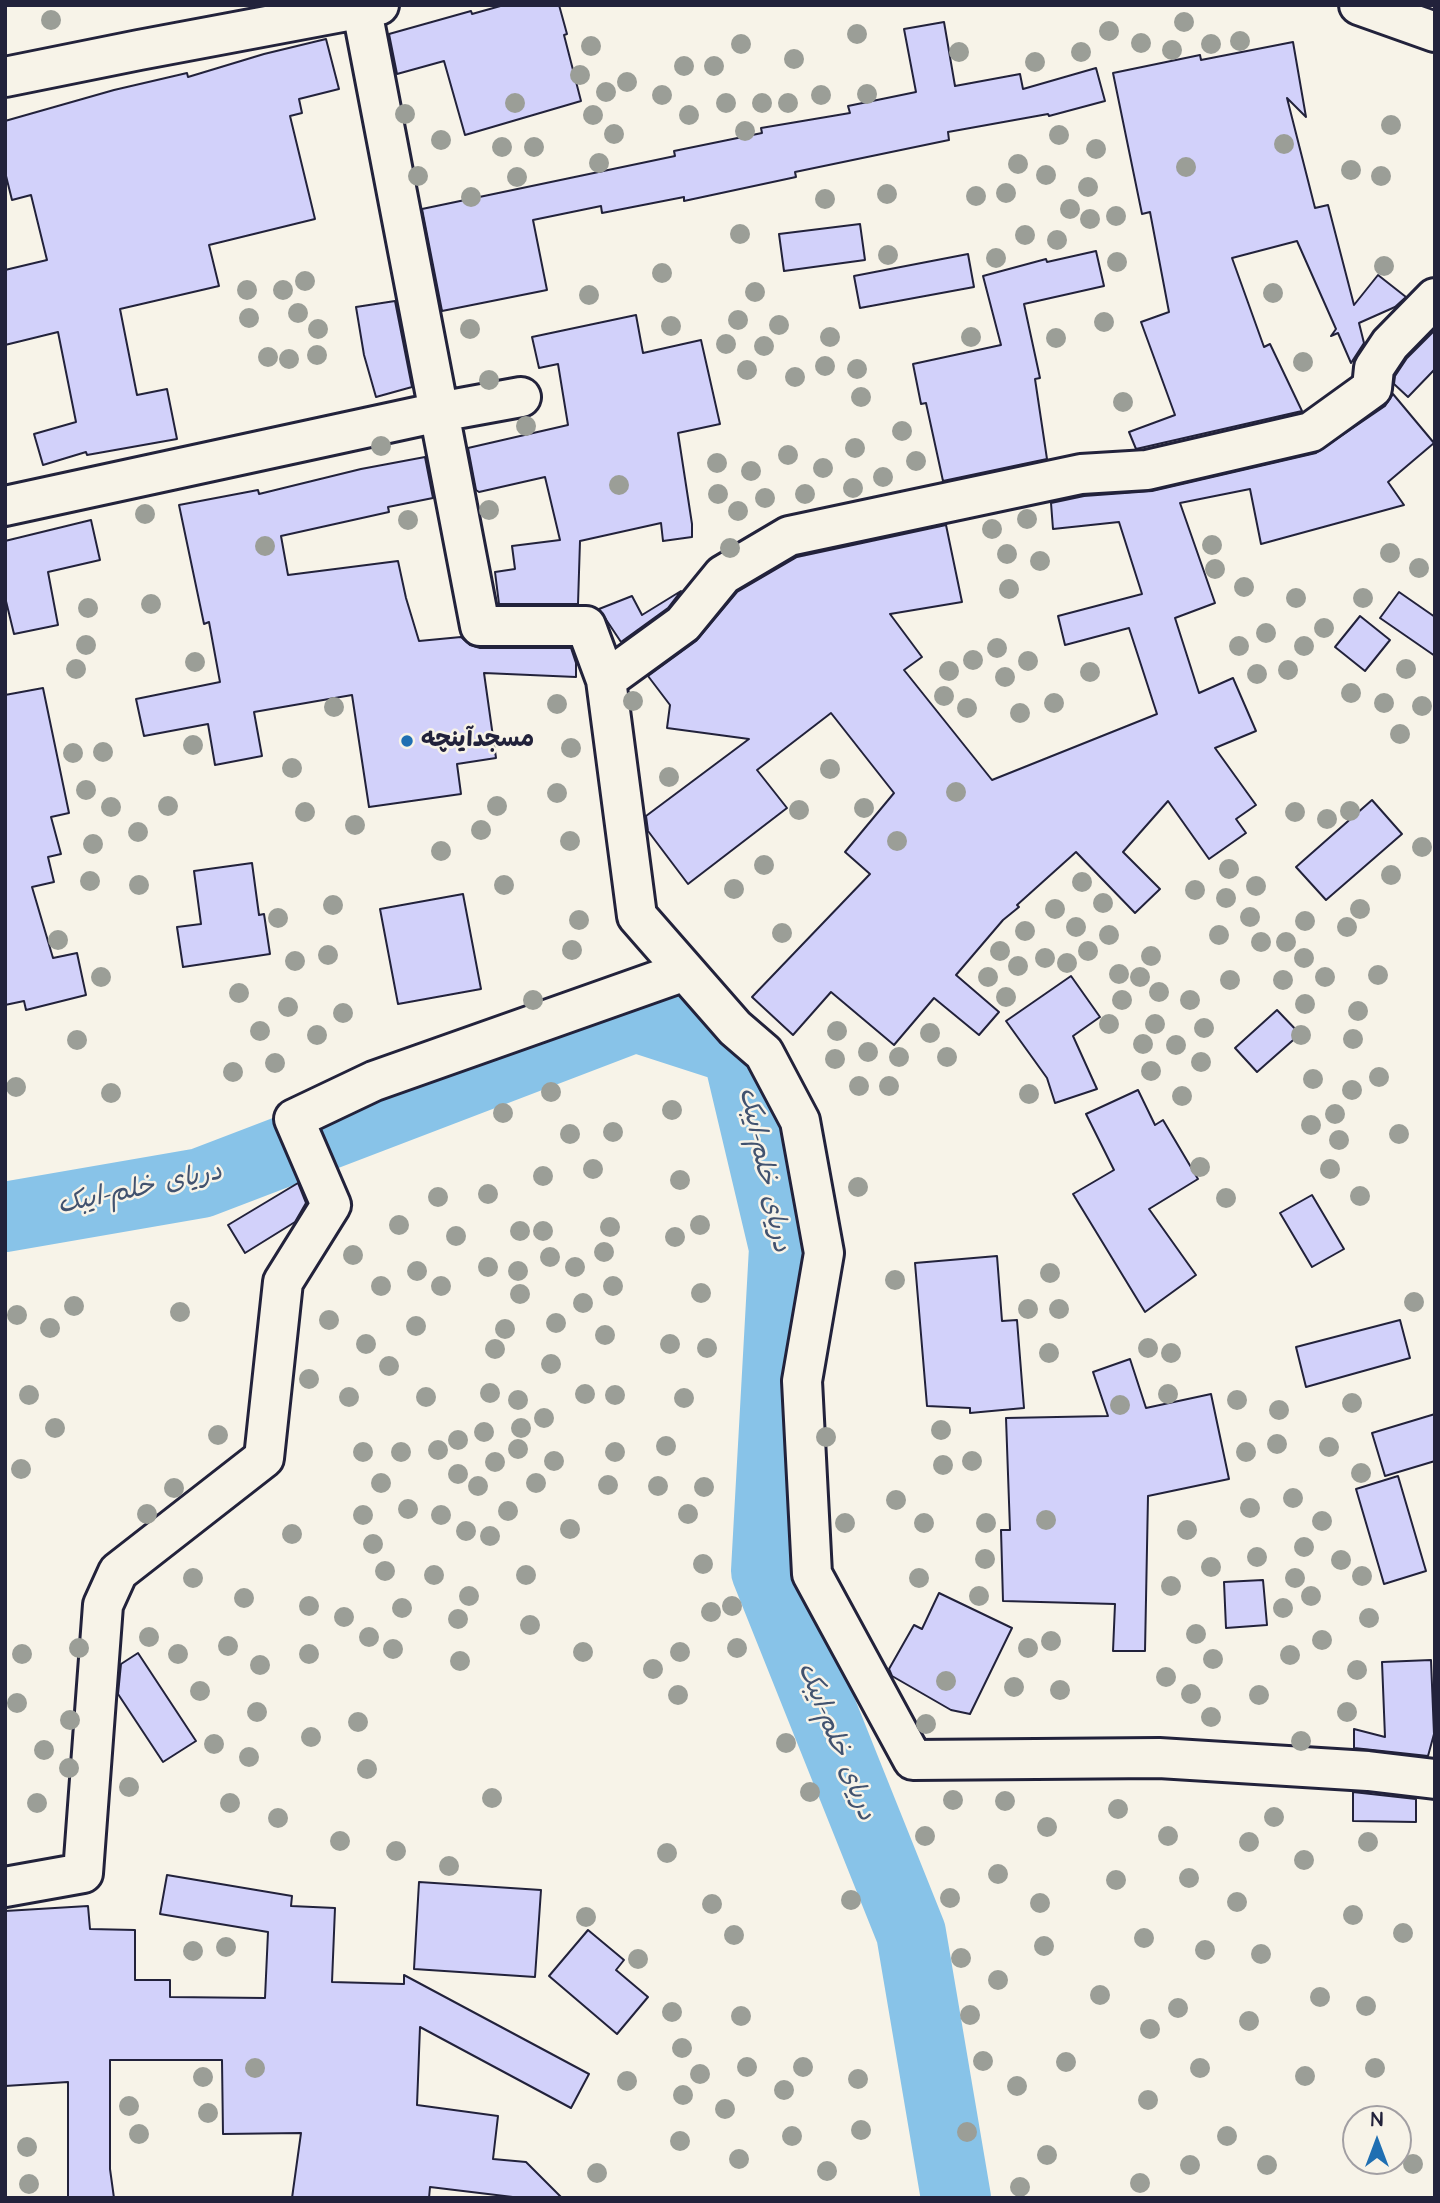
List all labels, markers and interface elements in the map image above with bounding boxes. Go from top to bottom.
place label: مسجدآینچه [421,727,534,755]
marker: مسجدآینچه [399,733,415,749]
water label: دریای خلم-ایبک [730,1085,796,1255]
water label: دریای خلم-ایبک [55,1157,225,1223]
water label: دریای خلم-ایبک [789,1658,881,1826]
north arrow [1342,2105,1412,2175]
text: N [1371,2107,1383,2134]

